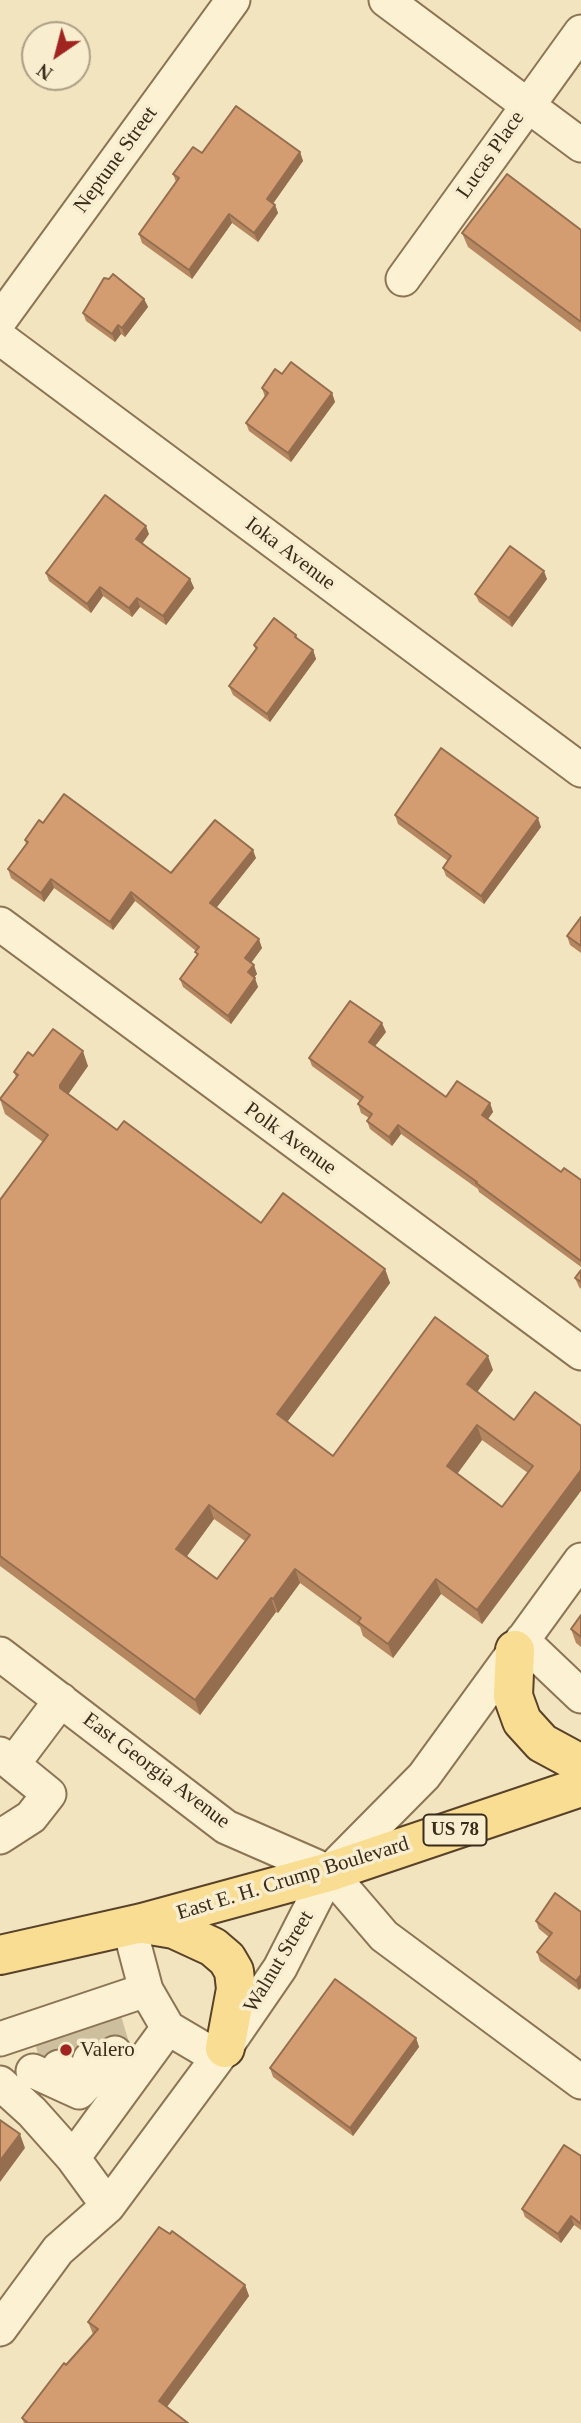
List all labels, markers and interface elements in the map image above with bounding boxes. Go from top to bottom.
north arrow [21,21,91,91]
text: N [33,59,56,85]
street label: Neptune Street [69,102,163,218]
street label: Lucas Place [452,106,530,204]
street label: Ioka Avenue [240,512,340,596]
street label: Polk Avenue [239,1097,341,1181]
street label: East Georgia Avenue [77,1707,235,1835]
road number: US 78 [424,1814,486,1846]
street label: East E. H. Crump Boulevard [174,1832,412,1926]
street label: Walnut Street [239,1906,319,2018]
place label: Valero [80,2037,135,2063]
marker: Valero [58,2042,74,2058]

